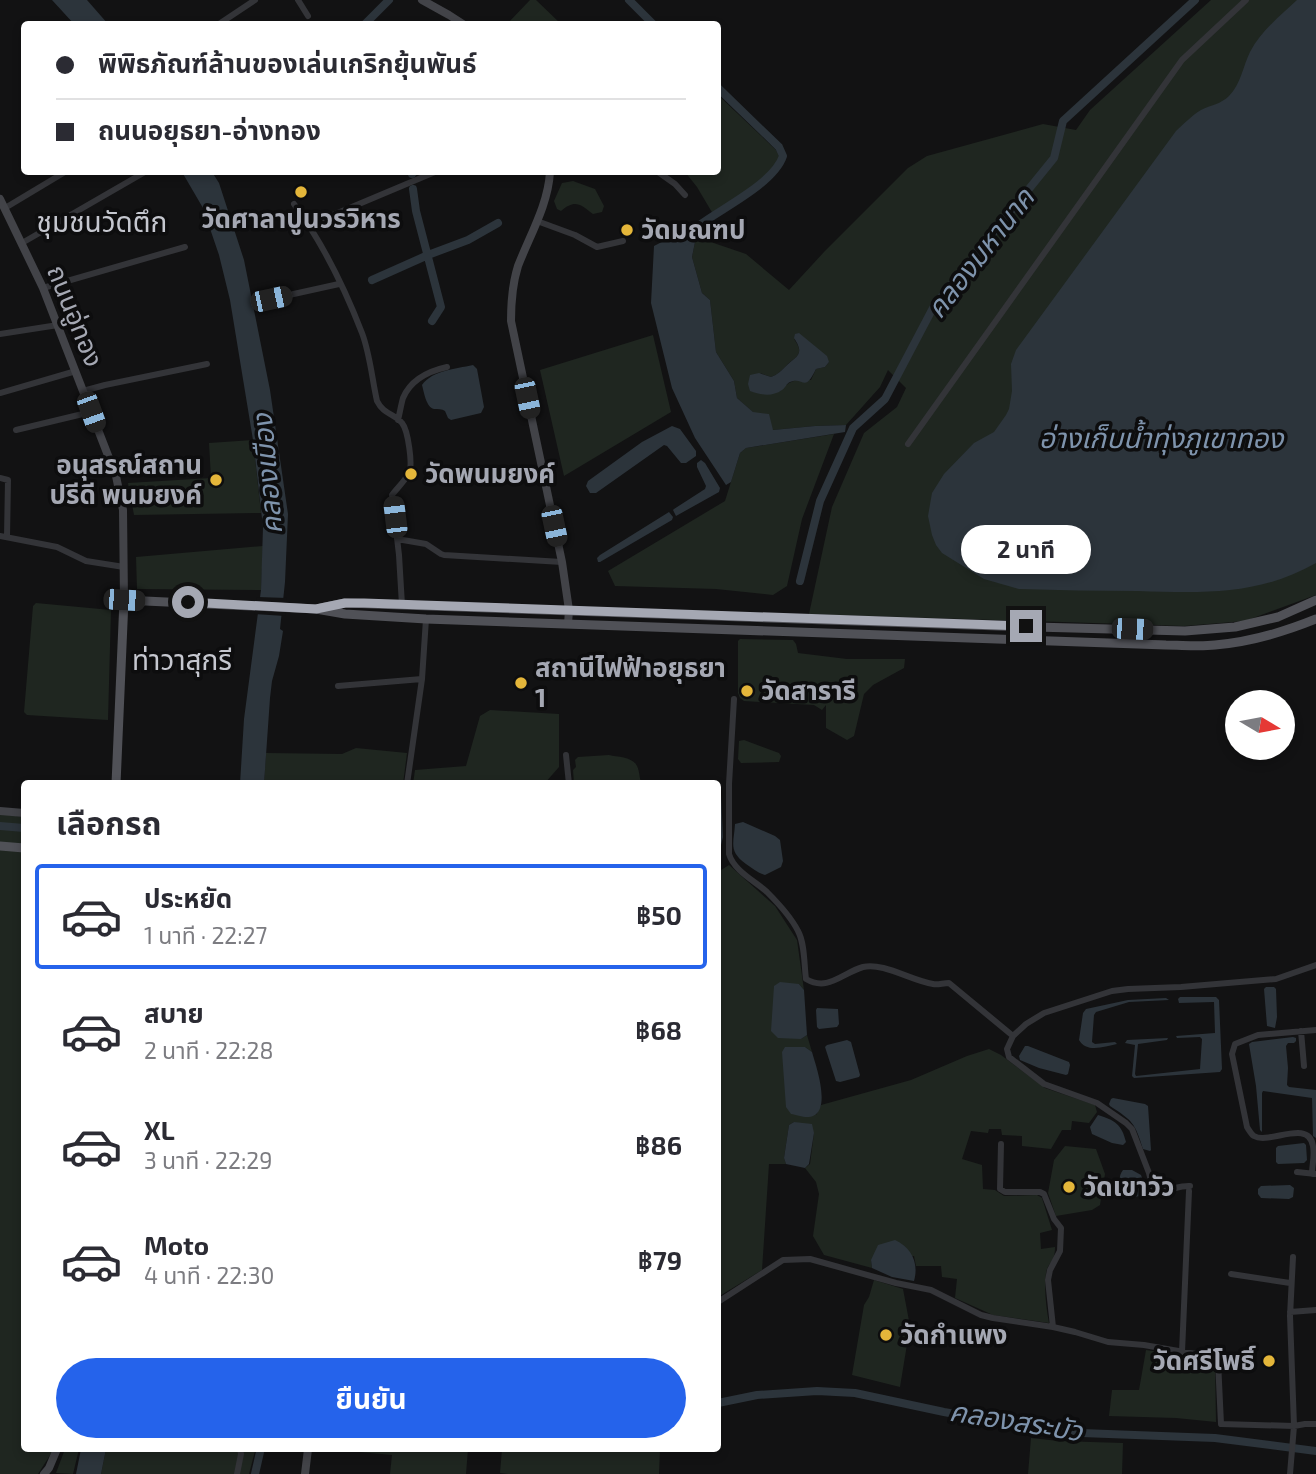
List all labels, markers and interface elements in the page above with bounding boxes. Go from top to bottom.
text: พิพิธภัณฑ์ล้านของเล่นเกริกยุ้นพันธ์ [98,47,477,78]
text: ถนนอยุธยา-อ่างทอง [98,114,321,145]
water label: คลองมหานาค [918,179,1041,324]
marker: วัดศาลาปูนวรวิหาร [293,184,309,200]
place label: วัดศาลาปูนวรวิหาร [201,202,401,235]
district label: ชุมชนวัดตึก [37,204,167,239]
place label: วัดมณฑป [641,213,745,244]
marker: วัดมณฑป [619,222,635,238]
street label: ถนนอู่ทอง [40,260,111,372]
car [249,284,294,314]
car [513,375,542,421]
car [74,389,109,435]
water label: คลองเมือง [244,410,288,536]
water label: อ่างเก็บน้ำทุ่งภูเขาทอง [1039,419,1285,456]
place label: อนุสรณ์สถาน ปรีดี พนมยงค์ [50,448,202,509]
place label: วัดพนมยงค์ [425,457,555,488]
marker: วัดพนมยงค์ [403,466,419,482]
marker: อนุสรณ์สถาน ปรีดี พนมยงค์ [208,472,224,488]
car [383,495,408,539]
car [540,503,569,549]
callout: 2 นาที [961,524,1091,574]
text: 2 นาที [997,535,1055,563]
route start [172,586,204,618]
car [103,588,146,612]
route end [1010,610,1042,642]
car [1111,618,1154,640]
district label: ท่าวาสุกรี [132,642,232,677]
place label: สถานีไฟฟ้าอยุธยา 1 [535,651,726,712]
place label: วัดสารารี [761,674,856,705]
marker: สถานีไฟฟ้าอยุธยา 1 [513,675,529,691]
marker: วัดสารารี [739,683,755,699]
north arrow [1225,690,1295,760]
map controls [1225,690,1295,760]
text: เลือกรถ [56,803,161,841]
text: ประหยัด [144,882,232,913]
icon: car [60,885,123,948]
text: ฿50 [636,899,682,930]
text: 1 นาที · 22:27 [144,921,267,949]
text: สบาย [144,997,204,1028]
icon: car [60,1000,123,1063]
text: ฿68 [635,1014,682,1045]
text: 2 นาที · 22:28 [144,1036,273,1064]
text: XL [144,1114,175,1145]
icon: car [60,1115,123,1178]
text: ฿86 [635,1129,682,1160]
text: 3 นาที · 22:29 [144,1146,272,1174]
place label: วัดเขาวัว [1083,1170,1174,1201]
marker: วัดเขาวัว [1061,1179,1077,1195]
text: Moto [144,1229,209,1260]
icon: car [60,1230,123,1293]
text: ฿79 [638,1244,682,1275]
text: 4 นาที · 22:30 [144,1261,274,1289]
place label: วัดกำแพง [900,1318,1007,1349]
marker: วัดกำแพง [878,1327,894,1343]
place label: วัดศรีโพธิ์ [1152,1344,1256,1375]
marker: วัดศรีโพธิ์ [1261,1353,1277,1369]
button: ยืนยัน [56,1358,686,1438]
water label: คลองสระบัว [947,1393,1086,1447]

